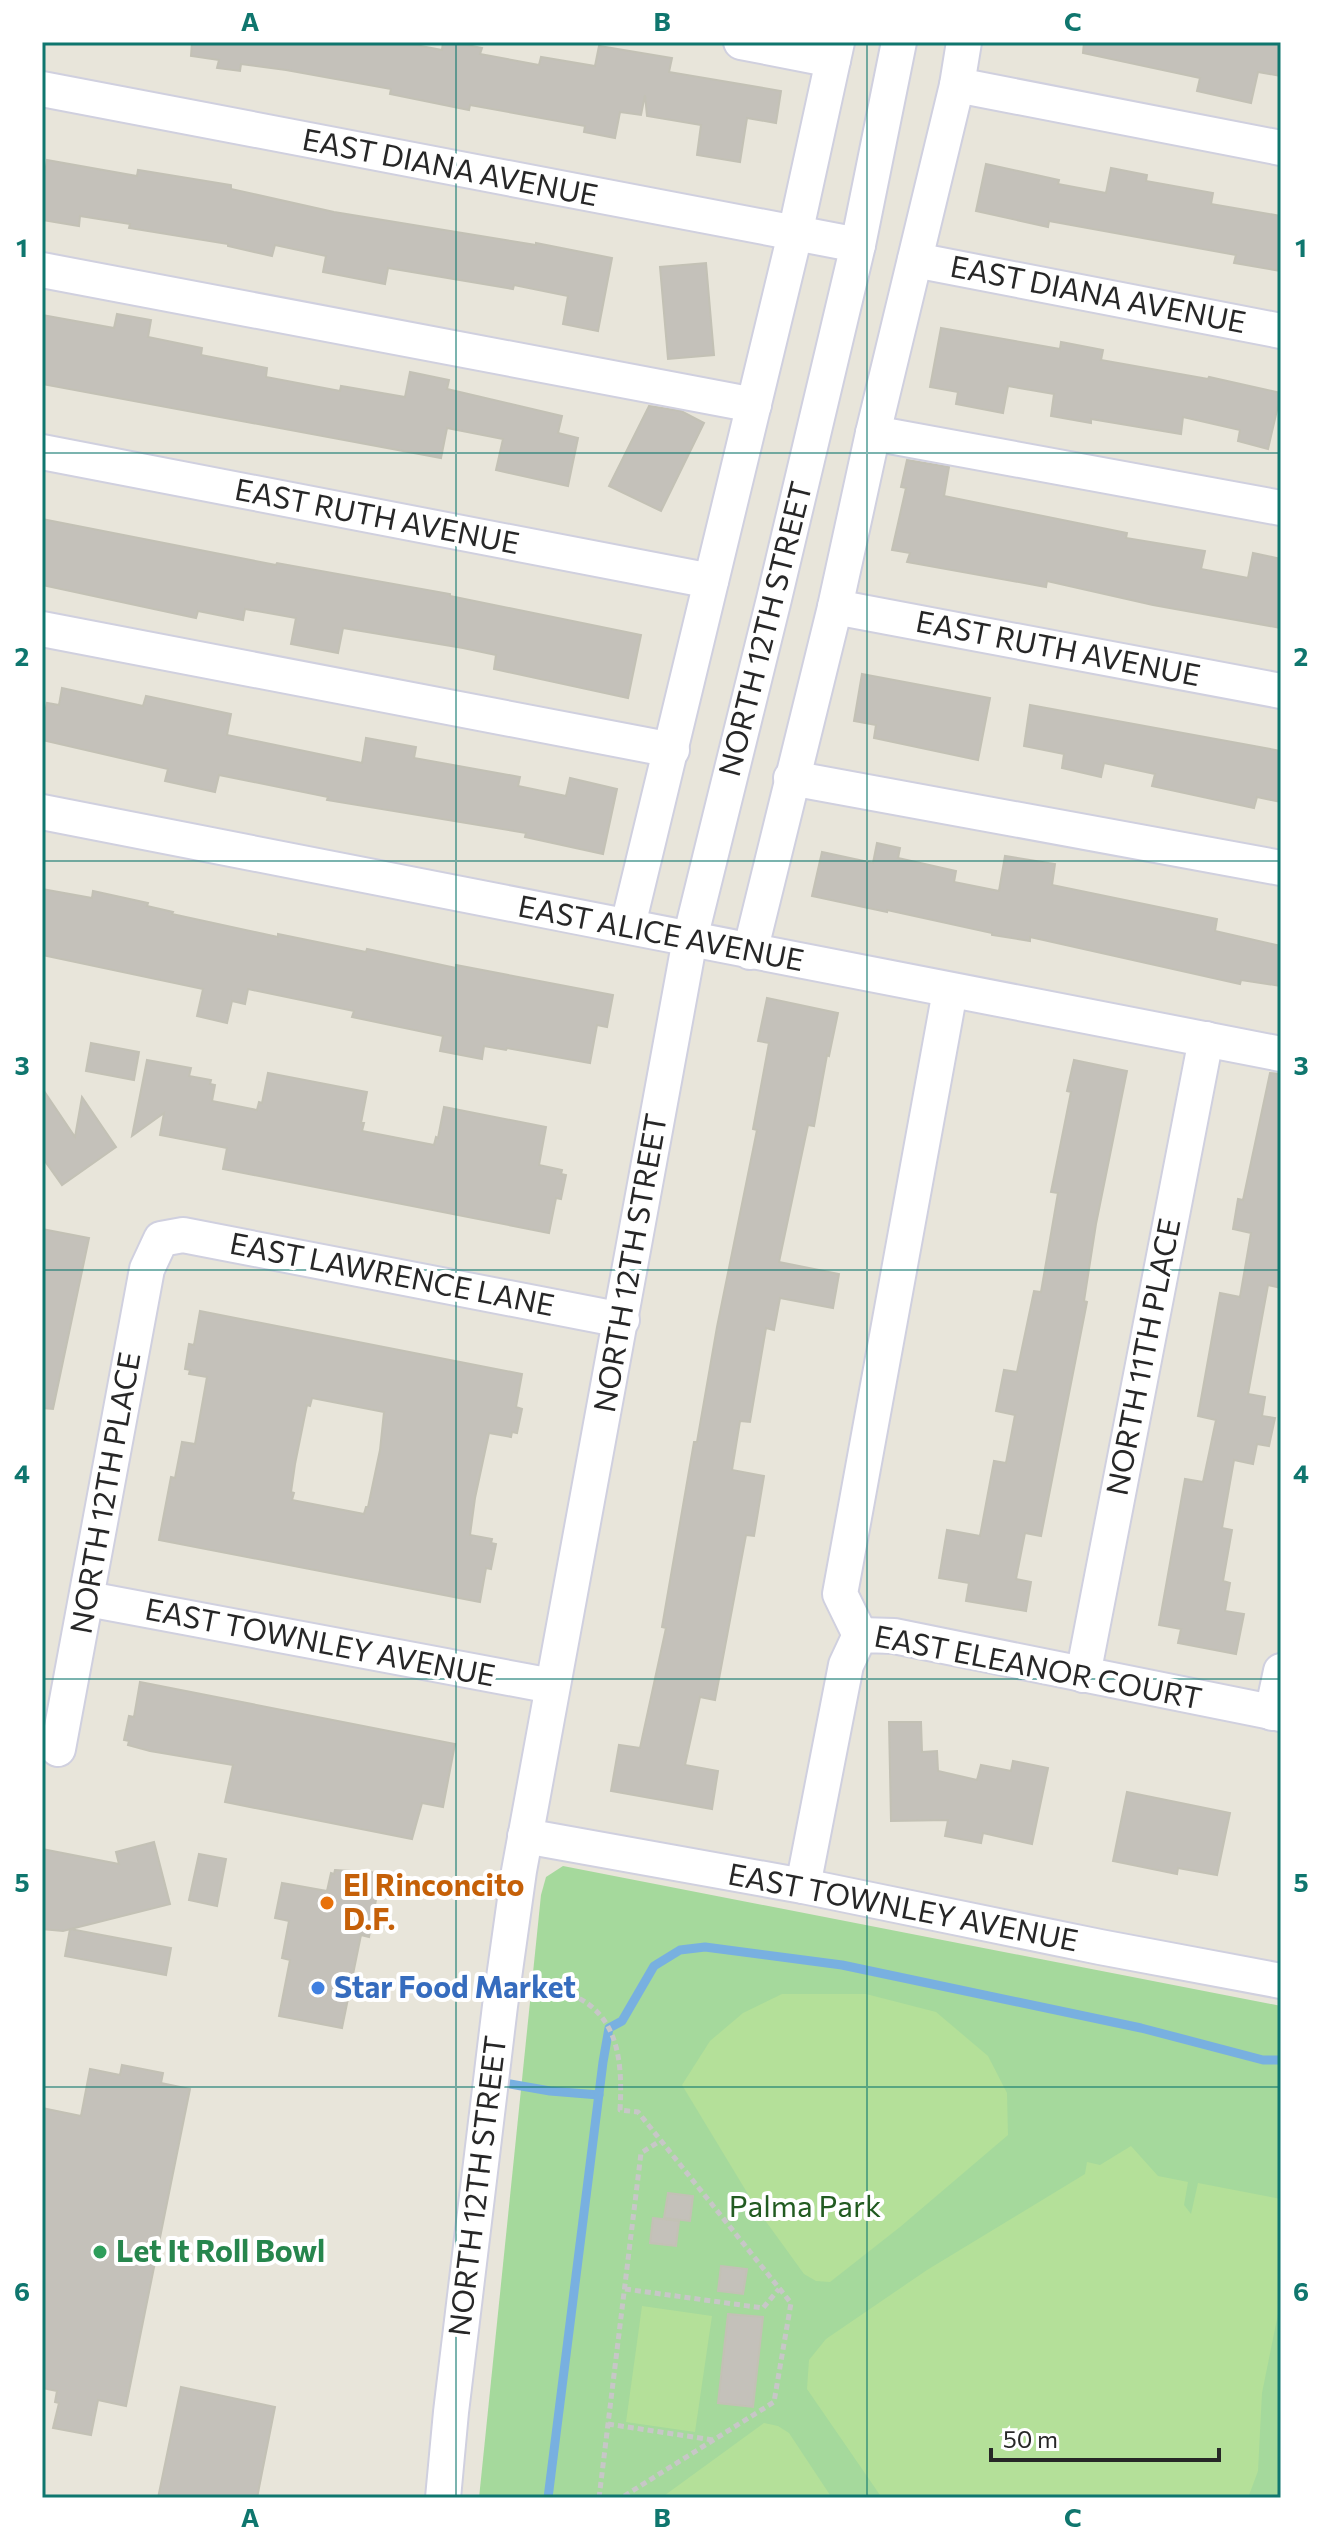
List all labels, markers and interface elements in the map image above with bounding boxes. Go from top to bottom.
text: A [241,5,260,36]
text: B [653,5,671,36]
text: C [1064,5,1082,36]
street label: EAST DIANA AVENUE [300,119,601,212]
text: 1 [16,231,28,262]
text: 1 [1295,231,1307,262]
street label: EAST DIANA AVENUE [948,246,1249,339]
street label: EAST RUTH AVENUE [232,469,523,560]
street label: NORTH 12TH STREET [709,477,818,780]
street label: EAST RUTH AVENUE [913,601,1204,692]
text: 2 [15,640,29,671]
text: 2 [1294,640,1308,671]
street label: EAST ALICE AVENUE [515,886,808,977]
text: 3 [14,1049,30,1080]
text: 3 [1293,1049,1309,1080]
street label: NORTH 12TH STREET [584,1110,673,1415]
street label: NORTH 11TH PLACE [1097,1215,1187,1498]
street label: EAST LAWRENCE LANE [227,1223,558,1322]
street label: NORTH 12TH PLACE [61,1349,147,1636]
text: 4 [14,1457,30,1488]
text: 4 [1293,1457,1309,1488]
street label: EAST TOWNLEY AVENUE [142,1588,499,1693]
street label: EAST ELEANOR COURT [872,1616,1205,1715]
street label: EAST TOWNLEY AVENUE [725,1853,1082,1958]
place label: El Rinconcito D.F. [343,1865,524,1936]
text: 5 [14,1866,30,1897]
text: 5 [1293,1866,1309,1897]
marker: El Rinconcito D.F. [318,1894,336,1912]
place label: Star Food Market [334,1967,576,2004]
marker: Star Food Market [309,1979,327,1997]
street label: NORTH 12TH STREET [439,2033,512,2338]
park label: Palma Park [729,2186,881,2223]
place label: Let It Roll Bowl [116,2231,325,2268]
marker: Let It Roll Bowl [91,2243,109,2261]
text: 6 [14,2275,30,2306]
text: 6 [1293,2275,1309,2306]
scale bar [991,2412,1219,2462]
text: 50 m [1003,2424,1058,2453]
text: A [241,2501,260,2532]
text: B [653,2501,671,2532]
text: C [1064,2501,1082,2532]

